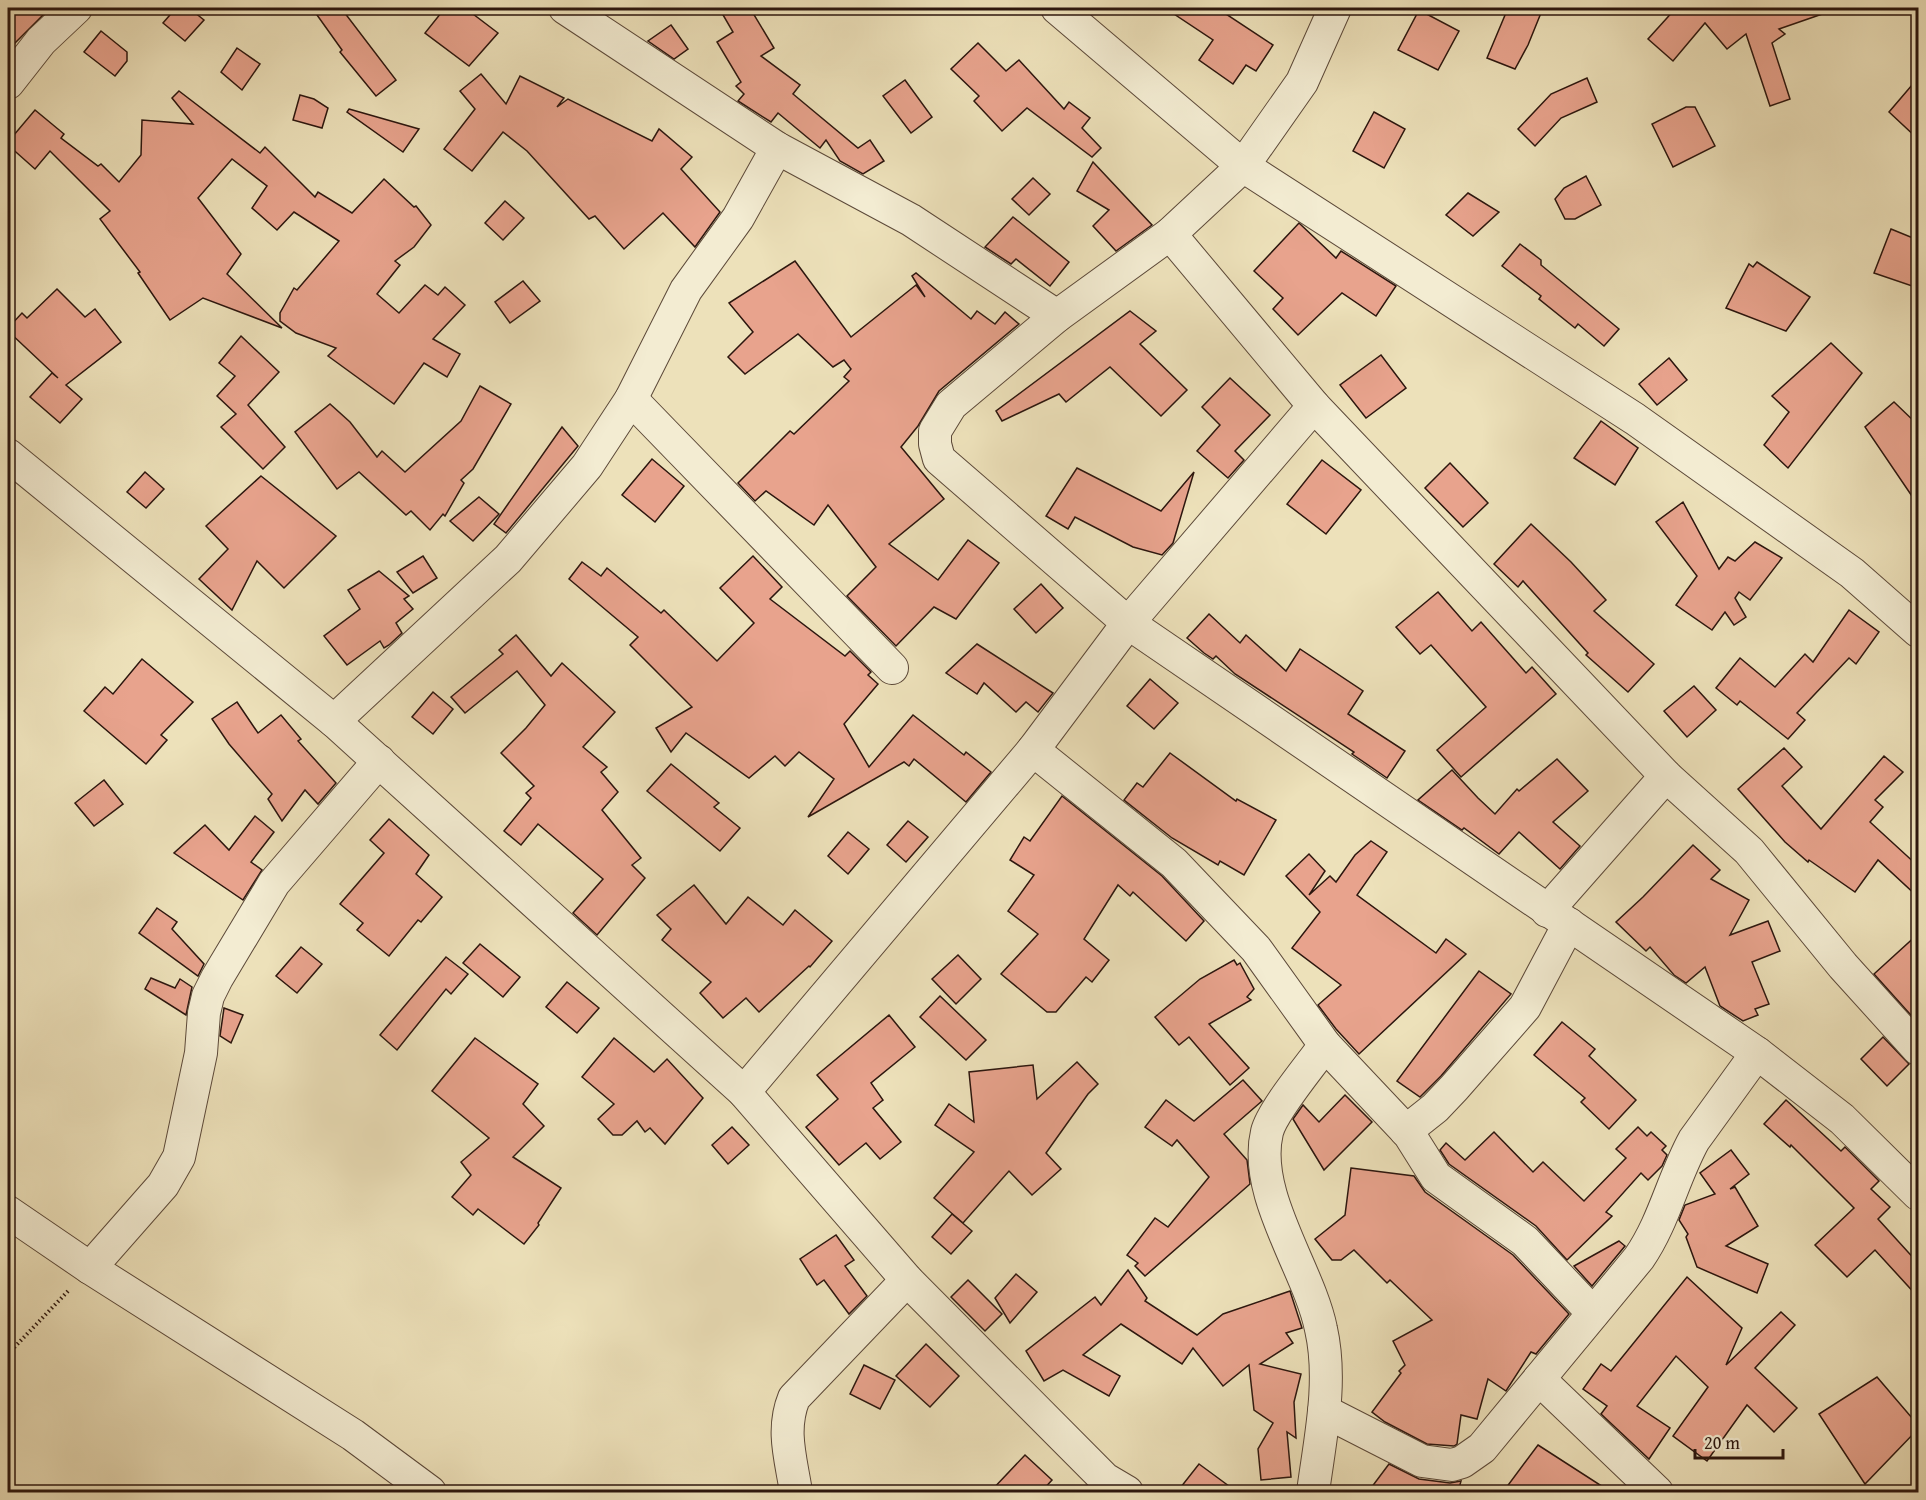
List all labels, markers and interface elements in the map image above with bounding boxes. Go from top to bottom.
scale bar [1695,1422,1784,1460]
text: 20 m [1704,1429,1740,1456]

